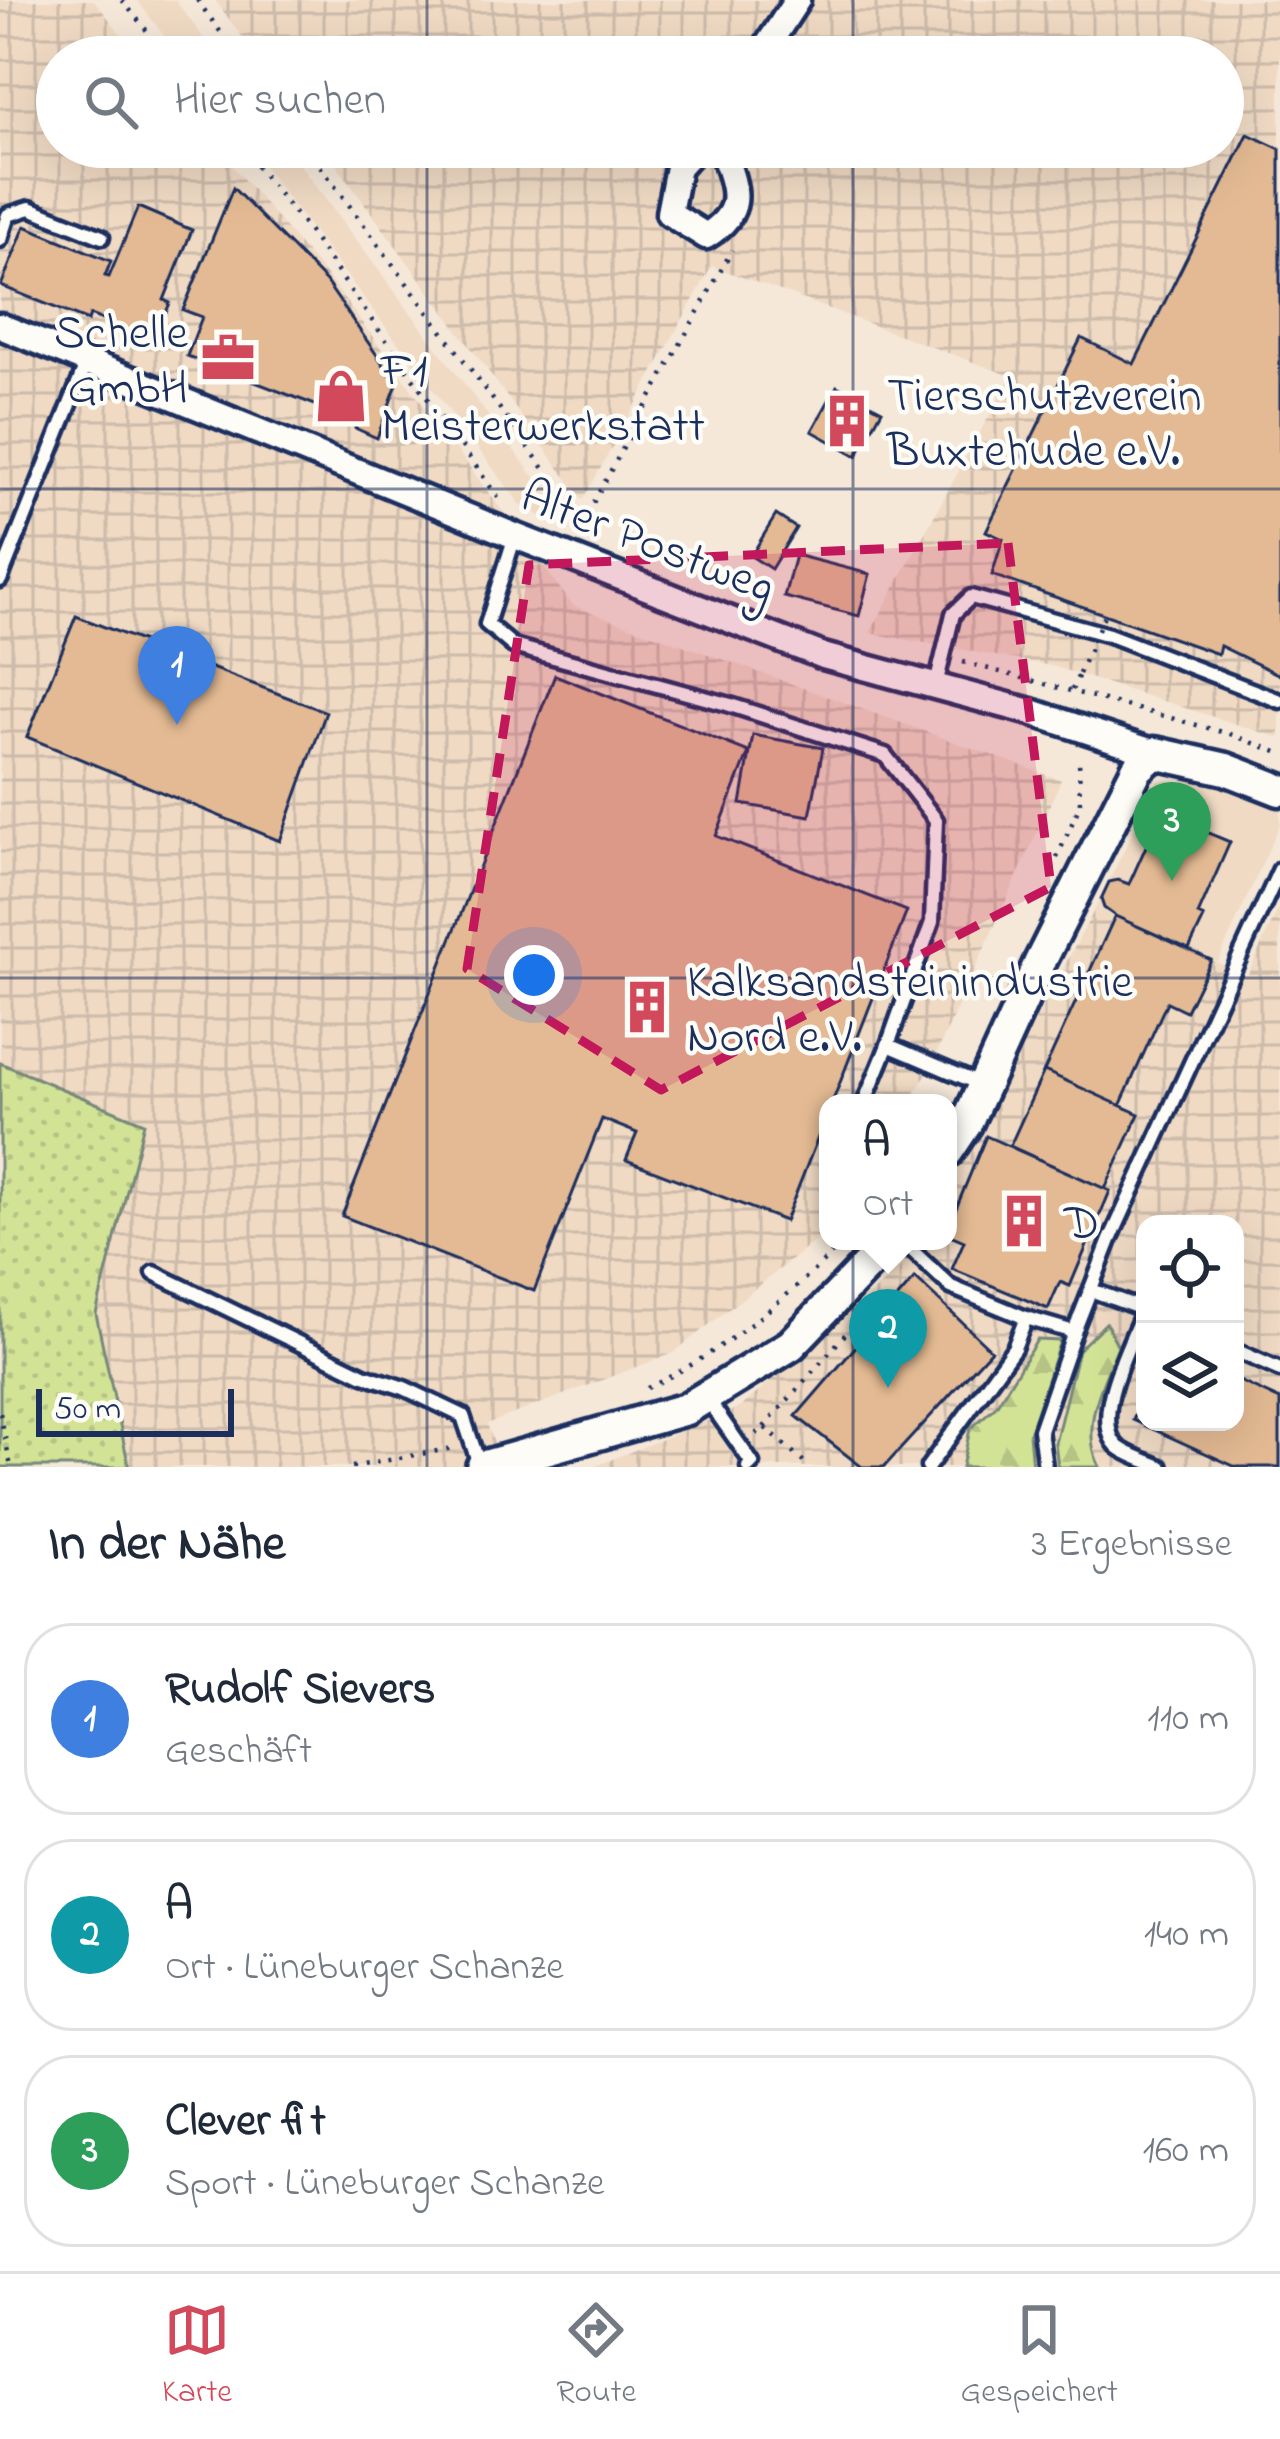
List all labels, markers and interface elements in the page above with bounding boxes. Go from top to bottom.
search box [36,36,1244,168]
icon: search [78,69,144,135]
text: Hier suchen [174,69,386,135]
place label: Schelle GmbH [54,300,188,425]
office icon: Schelle GmbH [199,329,257,387]
place label: F1 Meisterwerkstatt [380,338,705,463]
place label: Tierschutzverein Buxtehude e.V. [886,363,1202,488]
shop icon: F1 Meisterwerkstatt [312,367,370,425]
building icon: Tierschutzverein Buxtehude e.V. [818,392,876,450]
street label: Alter Postweg [510,463,784,625]
pin: 1 [138,626,216,725]
pin: 3 [1133,782,1211,881]
your location [504,945,564,1005]
place label: Kalksandsteinindustrie Nord e.V. [687,949,1133,1074]
building icon: Kalksandsteinindustrie Nord e.V. [618,978,676,1036]
popup [819,1094,957,1250]
text: A [863,1111,890,1177]
text: Ort [863,1177,913,1234]
place label: D [1063,1191,1099,1261]
building icon: D [995,1192,1053,1250]
map controls [1136,1215,1244,1431]
button: locate [1136,1215,1244,1323]
pin: 2 [849,1289,927,1388]
button: layers [1136,1323,1244,1431]
scale bar [36,1383,234,1436]
text: 50 m [54,1386,121,1434]
text: In der Nähe [48,1508,285,1583]
text: 3 Ergebnisse [1031,1517,1232,1574]
text: Rudolf Sievers [165,1658,435,1724]
text: 1 [84,1691,96,1748]
text: 110 m [1147,1691,1229,1748]
text: Geschäft [165,1724,312,1781]
text: A [165,1874,193,1940]
text: 2 [80,1907,100,1964]
text: 140 m [1144,1907,1229,1964]
text: Ort · Lüneburger Schanze [165,1940,564,1997]
text: Clever fit [165,2090,326,2156]
text: 3 [82,2123,98,2180]
text: 160 m [1143,2123,1229,2180]
text: Sport · Lüneburger Schanze [165,2156,605,2213]
tab: Karte [162,2297,232,2417]
tab: Route [556,2297,636,2417]
tab: Gespeichert [961,2297,1118,2417]

